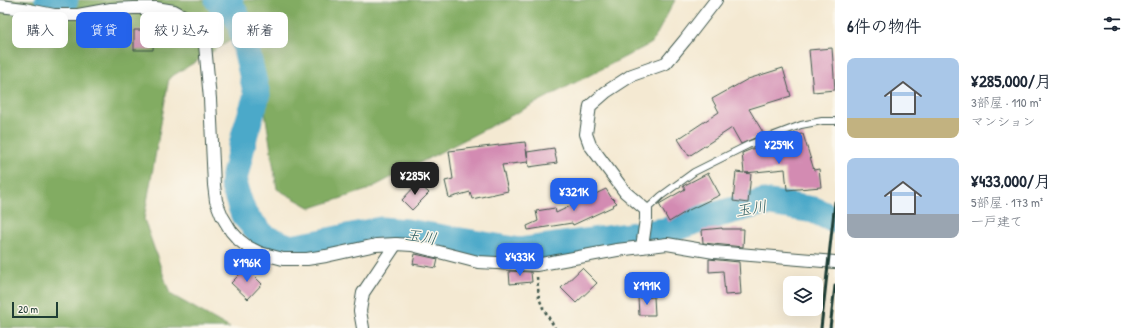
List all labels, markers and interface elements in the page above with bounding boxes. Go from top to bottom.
chip: 購入 [12,12,68,48]
chip: 賃貸 [76,12,132,48]
chip: 絞り込み [140,12,224,48]
chip: 新着 [232,12,288,48]
icon: filters [1101,13,1123,35]
text: 6件の物件 [847,14,922,37]
text: ¥285,000/月 [971,69,1052,92]
icon: home [879,74,927,122]
text: 3部屋 · 110 m² [971,93,1042,111]
text: マンション [971,112,1035,130]
pin: ¥259K [751,131,807,165]
text: ¥259K [764,135,794,153]
pin: ¥285K [387,162,443,196]
text: ¥285K [400,166,430,184]
text: ¥433,000/月 [971,169,1051,192]
icon: home [879,174,927,222]
pin: ¥321K [546,178,602,212]
text: ¥321K [559,182,589,200]
text: 5部屋 · 173 m² [971,193,1043,211]
water label: 玉川 [733,195,769,221]
text: 一戸建て [971,212,1023,230]
water label: 玉川 [403,223,439,249]
pin: ¥433K [492,243,548,277]
text: ¥433K [505,247,535,265]
pin: ¥196K [219,249,275,283]
text: ¥196K [233,253,261,271]
pin: ¥191K [619,272,675,306]
text: ¥191K [633,276,661,294]
map controls [783,276,823,316]
button: layers [783,276,823,316]
scale bar [12,300,58,319]
text: 20 m [18,302,38,316]

